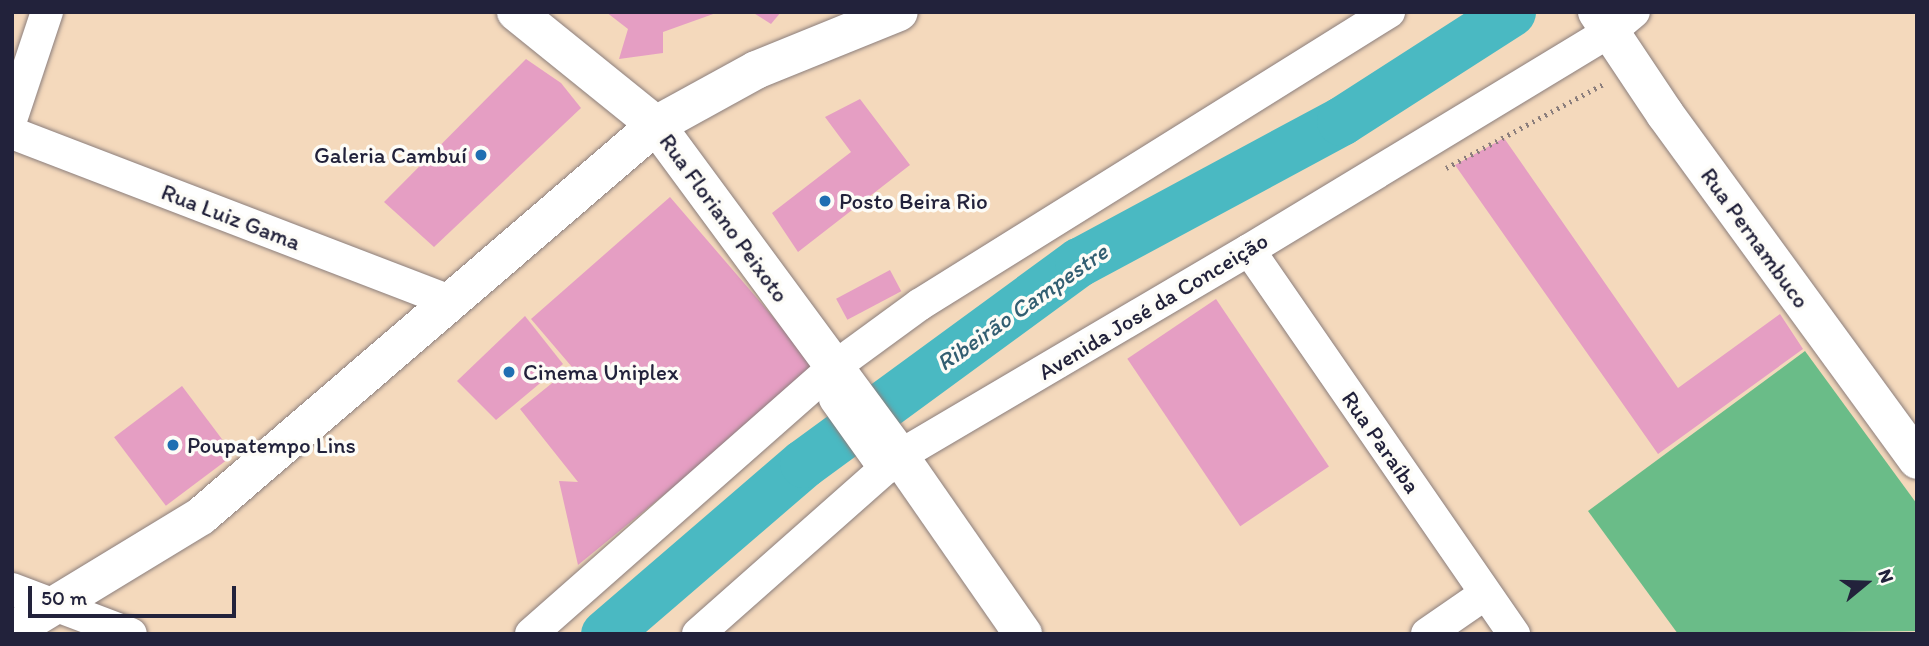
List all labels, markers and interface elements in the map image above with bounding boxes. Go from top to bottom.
street label: Rua Floriano Peixoto [653,128,795,308]
place label: Galeria Cambuí [314,141,467,169]
marker: Galeria Cambuí [473,147,489,163]
street label: Rua Pernambuco [1695,163,1815,313]
street label: Rua Luiz Gama [157,178,305,256]
place label: Posto Beira Rio [839,187,988,215]
marker: Posto Beira Rio [817,193,833,209]
street label: Avenida José da Conceição [1033,226,1273,386]
water label: Ribeirão Campestre [931,237,1113,377]
place label: Cinema Uniplex [523,358,678,386]
marker: Cinema Uniplex [501,364,517,380]
street label: Rua Paraíba [1336,386,1426,498]
place label: Poupatempo Lins [187,431,357,459]
marker: Poupatempo Lins [165,437,181,453]
north arrow [1831,548,1901,618]
text: N [1873,566,1899,586]
scale bar [32,572,240,616]
text: 50 m [41,585,87,610]

